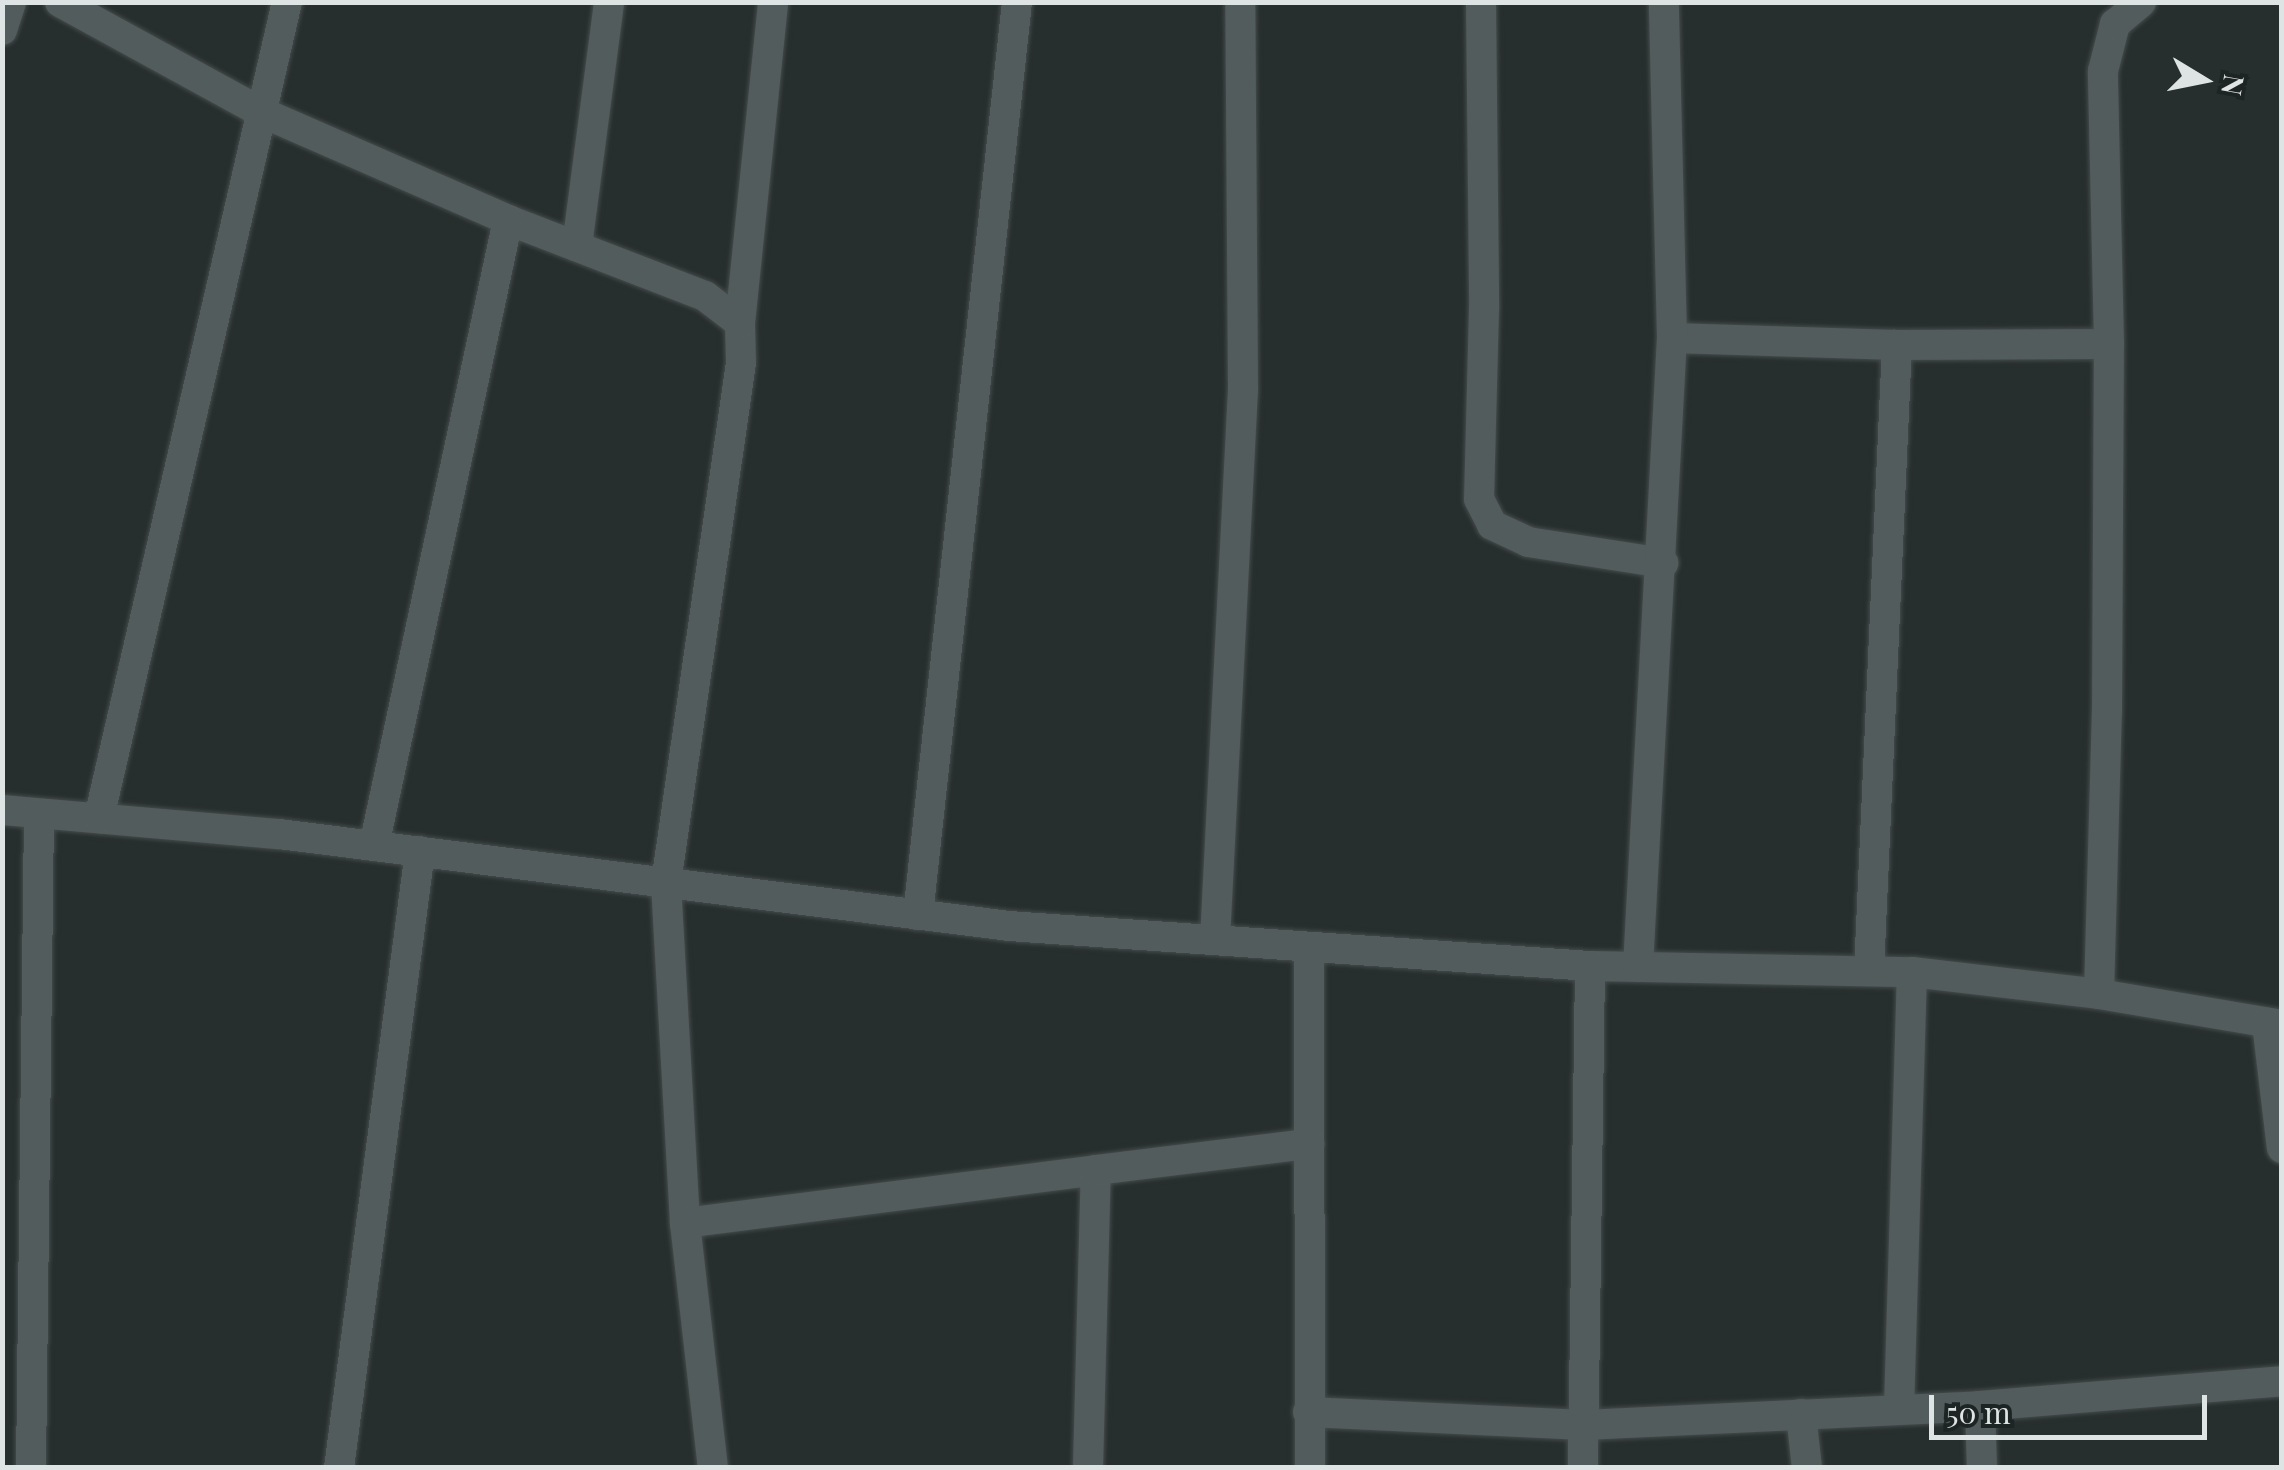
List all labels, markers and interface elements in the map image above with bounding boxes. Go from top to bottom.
north arrow [2154,30,2254,130]
text: N [2214,72,2254,98]
scale bar [1934,1375,2212,1437]
text: 50 m [1946,1392,2011,1432]

